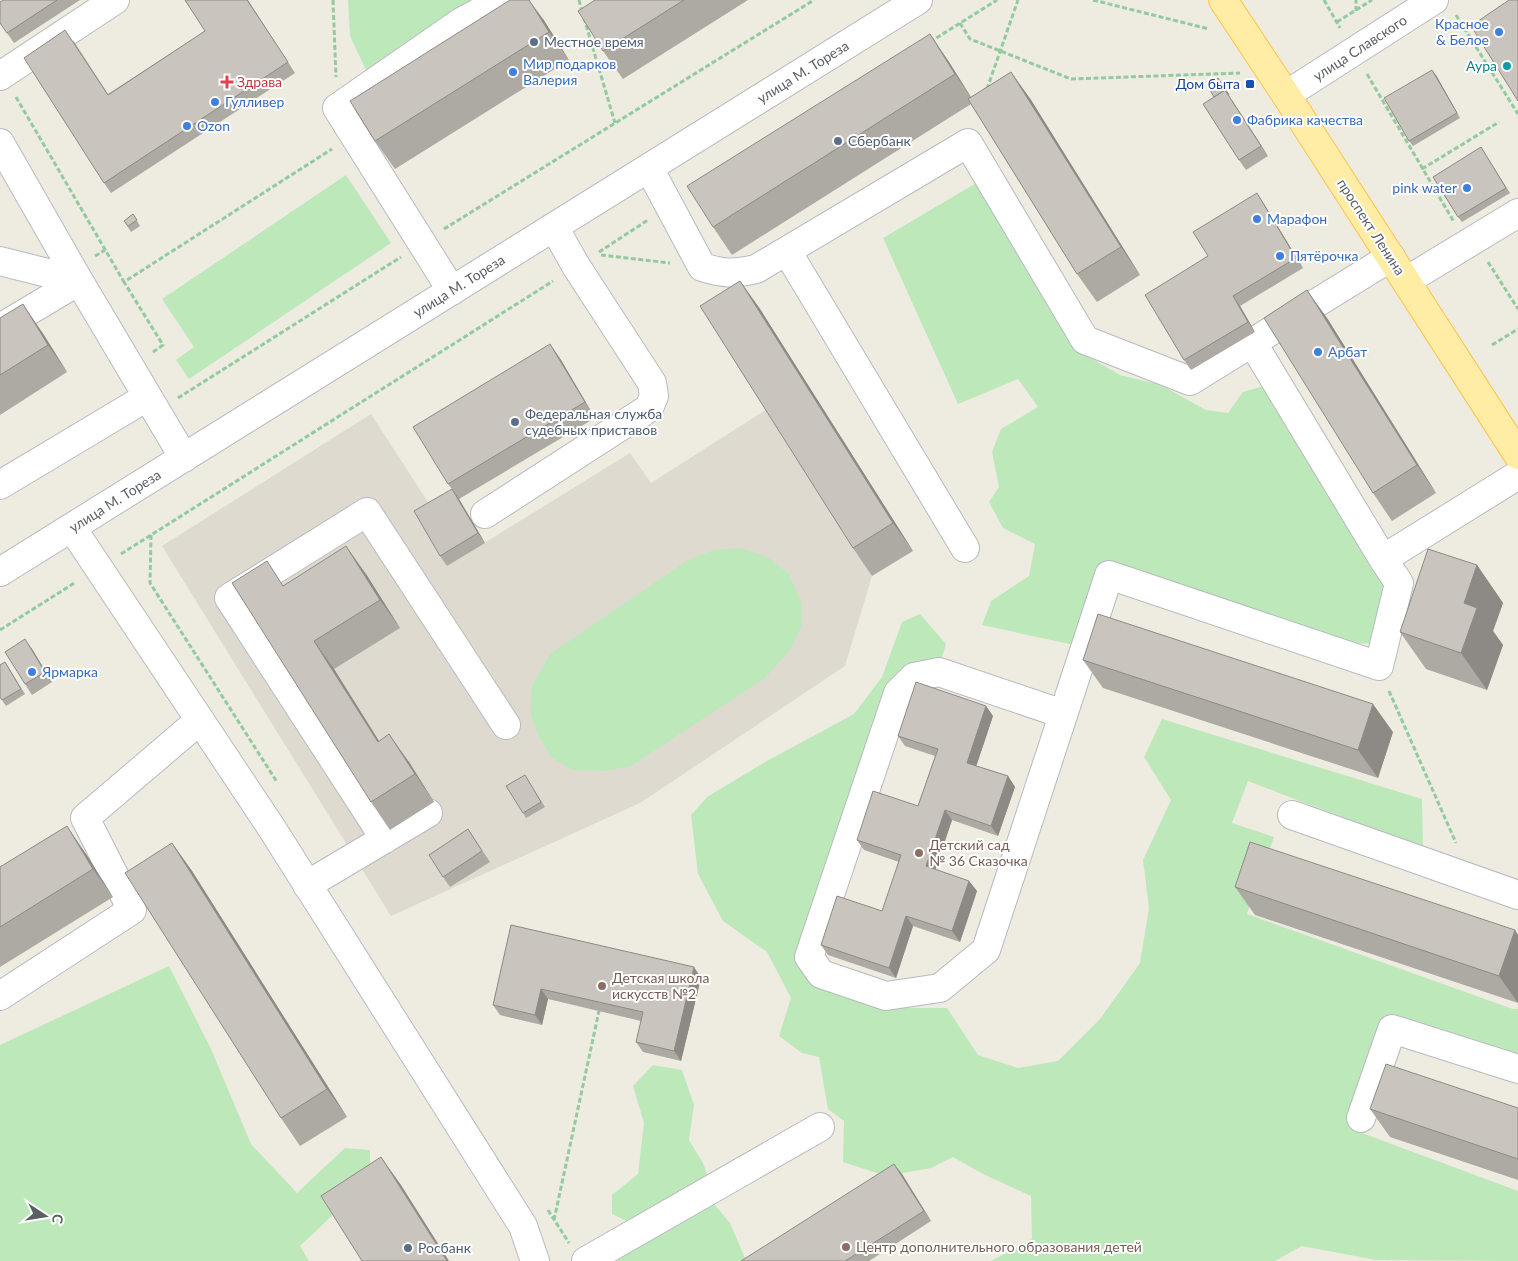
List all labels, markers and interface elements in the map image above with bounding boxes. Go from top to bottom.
street label: улица Славского [1310,11,1410,84]
place label: Красное & Белое [1435,15,1489,48]
marker: Красное & Белое [1493,26,1505,38]
place label: Местное время [544,33,644,50]
marker: Местное время [528,36,540,48]
street label: улица М. Тореза [754,37,852,107]
place label: Мир подарков Валерия [523,55,616,88]
place label: Аура [1466,57,1497,74]
marker: Аура [1501,60,1513,72]
marker: Мир подарков Валерия [507,66,519,78]
place label: Здрава [237,73,282,90]
place label: Дом быта [1176,75,1240,92]
marker: Здрава [221,76,233,88]
marker: Дом быта [1244,78,1256,90]
place label: Гулливер [225,93,285,110]
marker: Гулливер [209,96,221,108]
place label: Фабрика качества [1247,111,1363,128]
marker: Фабрика качества [1231,114,1243,126]
place label: Ozon [197,117,230,134]
marker: Ozon [181,120,193,132]
place label: Сбербанк [848,132,912,149]
marker: Сбербанк [832,135,844,147]
street label: проспект Ленина [1334,175,1409,278]
place label: pink water [1392,179,1457,196]
marker: pink water [1461,182,1473,194]
place label: Марафон [1267,210,1327,227]
marker: Марафон [1251,213,1263,225]
place label: Пятёрочка [1290,247,1358,264]
marker: Пятёрочка [1274,250,1286,262]
street label: улица М. Тореза [410,251,508,321]
place label: Арбат [1328,343,1367,360]
marker: Арбат [1312,346,1324,358]
place label: Федеральная служба судебных приставов [525,405,662,438]
marker: Федеральная служба судебных приставов [509,416,521,428]
street label: улица М. Тореза [66,466,164,536]
place label: Ярмарка [41,663,98,680]
marker: Ярмарка [26,666,38,678]
place label: Детский сад № 36 Сказочка [929,836,1028,869]
marker: Детский сад № 36 Сказочка [913,847,925,859]
place label: Детская школа искусств №2 [612,969,709,1002]
marker: Детская школа искусств №2 [596,980,608,992]
north arrow [20,1191,70,1241]
text: С [49,1213,67,1226]
place label: Центр дополнительного образования детей [856,1238,1142,1255]
place label: Росбанк [418,1239,472,1256]
marker: Центр дополнительного образования детей [840,1241,852,1253]
marker: Росбанк [402,1242,414,1254]

